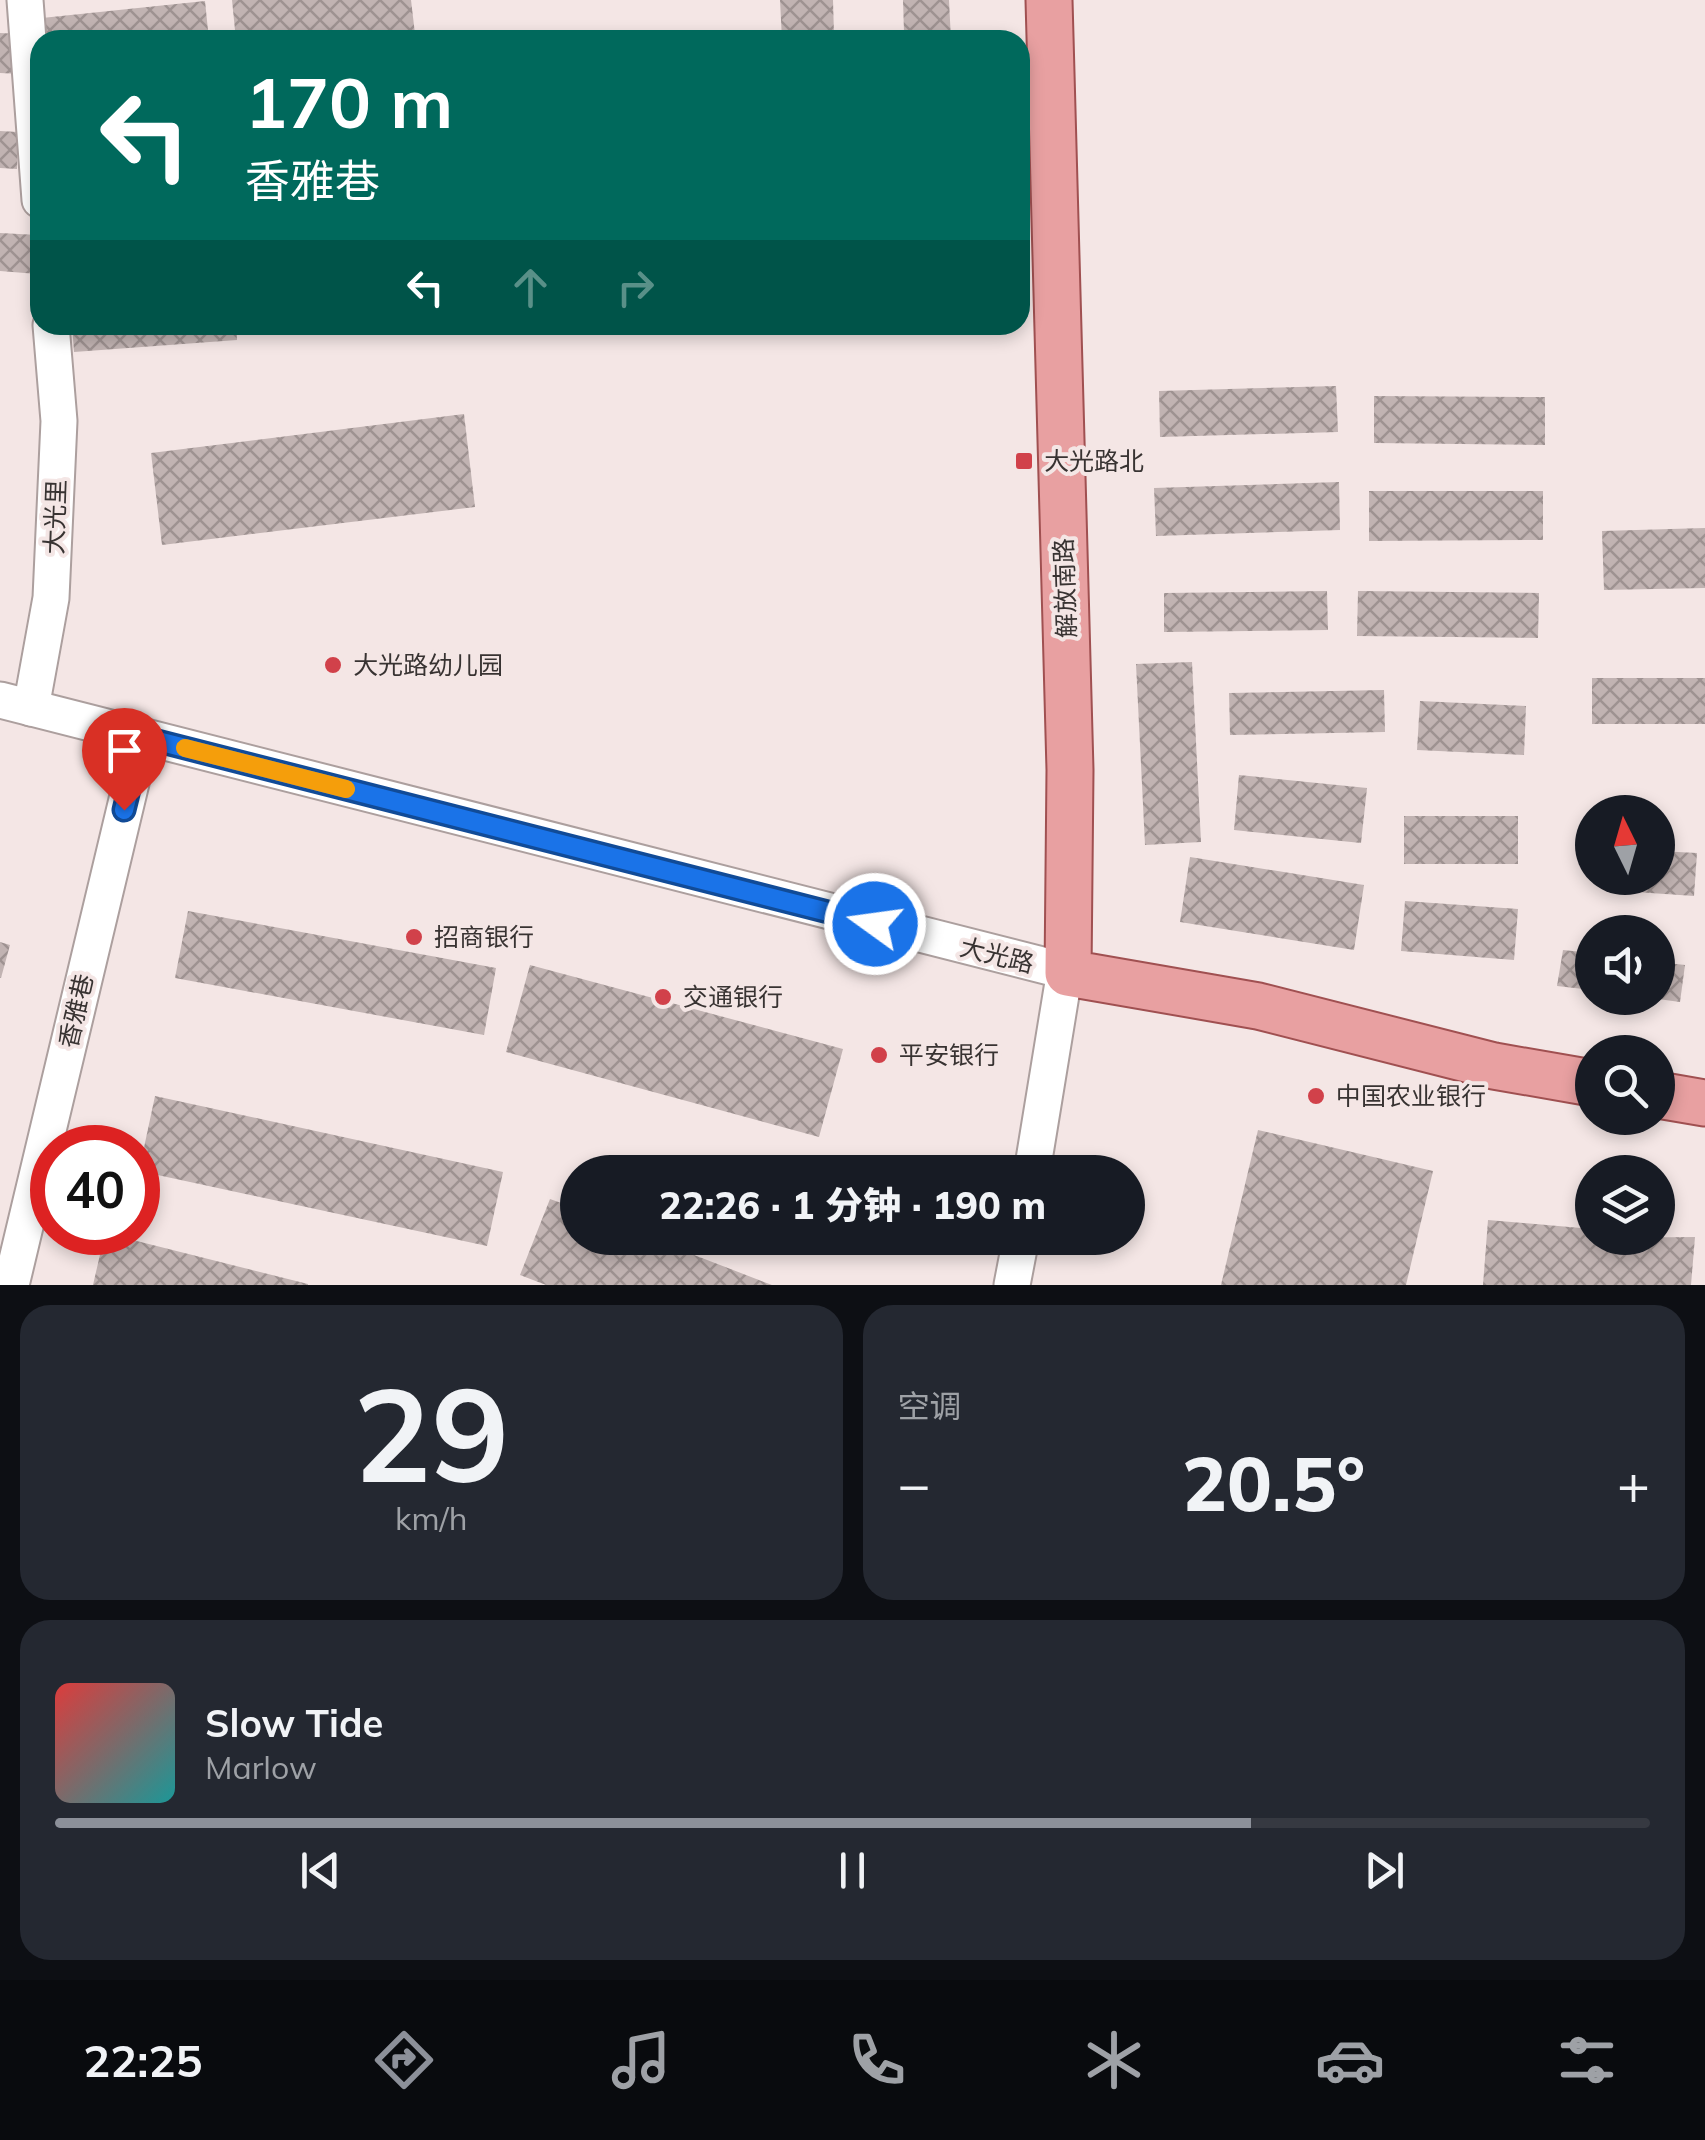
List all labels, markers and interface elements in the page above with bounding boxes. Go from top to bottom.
text: 170 m [245,58,453,146]
icon: left [80,70,210,200]
text: 香雅巷 [245,152,380,208]
icon: left [398,260,453,315]
icon: ahead [503,260,558,315]
icon: right [608,260,663,315]
place label: 大光路北 [1044,445,1144,476]
marker: 大光路北 [1013,450,1035,472]
street label: 大光里 [38,479,71,555]
street label: 解放南路 [1047,537,1082,639]
place label: 大光路幼儿园 [353,649,503,680]
marker: 大光路幼儿园 [322,654,344,676]
pin [82,708,167,811]
icon: arrive [97,723,152,778]
north arrow [1575,795,1675,895]
map controls [1575,795,1675,1255]
position arrow [823,872,927,976]
button: sound [1575,915,1675,1015]
place label: 招商银行 [434,921,534,952]
marker: 招商银行 [403,926,425,948]
street label: 大光路 [957,930,1037,979]
street label: 香雅巷 [52,971,99,1051]
place label: 交通银行 [683,981,783,1012]
marker: 交通银行 [652,986,674,1008]
button: search [1575,1035,1675,1135]
place label: 平安银行 [899,1039,999,1070]
marker: 平安银行 [868,1044,890,1066]
place label: 中国农业银行 [1336,1080,1486,1111]
marker: 中国农业银行 [1305,1085,1327,1107]
speed limit sign: 40 [30,1125,160,1255]
button: layers [1575,1155,1675,1255]
text: 22:26 · 1 分钟 · 190 m [659,1181,1046,1229]
text: 29 [353,1351,509,1515]
text: 空调 [898,1386,962,1426]
text: 20.5° [1182,1436,1365,1530]
text: − [898,1449,931,1518]
text: + [1617,1449,1650,1518]
text: km/h [395,1498,467,1538]
text: Slow Tide [205,1699,383,1747]
text: Marlow [205,1747,317,1787]
icon: previous [293,1843,348,1898]
icon: pause [825,1843,880,1898]
icon: next [1357,1843,1412,1898]
icon: directions [369,2025,439,2095]
icon: music [606,2025,676,2095]
icon: phone [842,2025,912,2095]
icon: climate [1079,2025,1149,2095]
icon: car [1315,2025,1385,2095]
icon: filters [1552,2025,1622,2095]
text: 22:25 [83,2032,202,2088]

